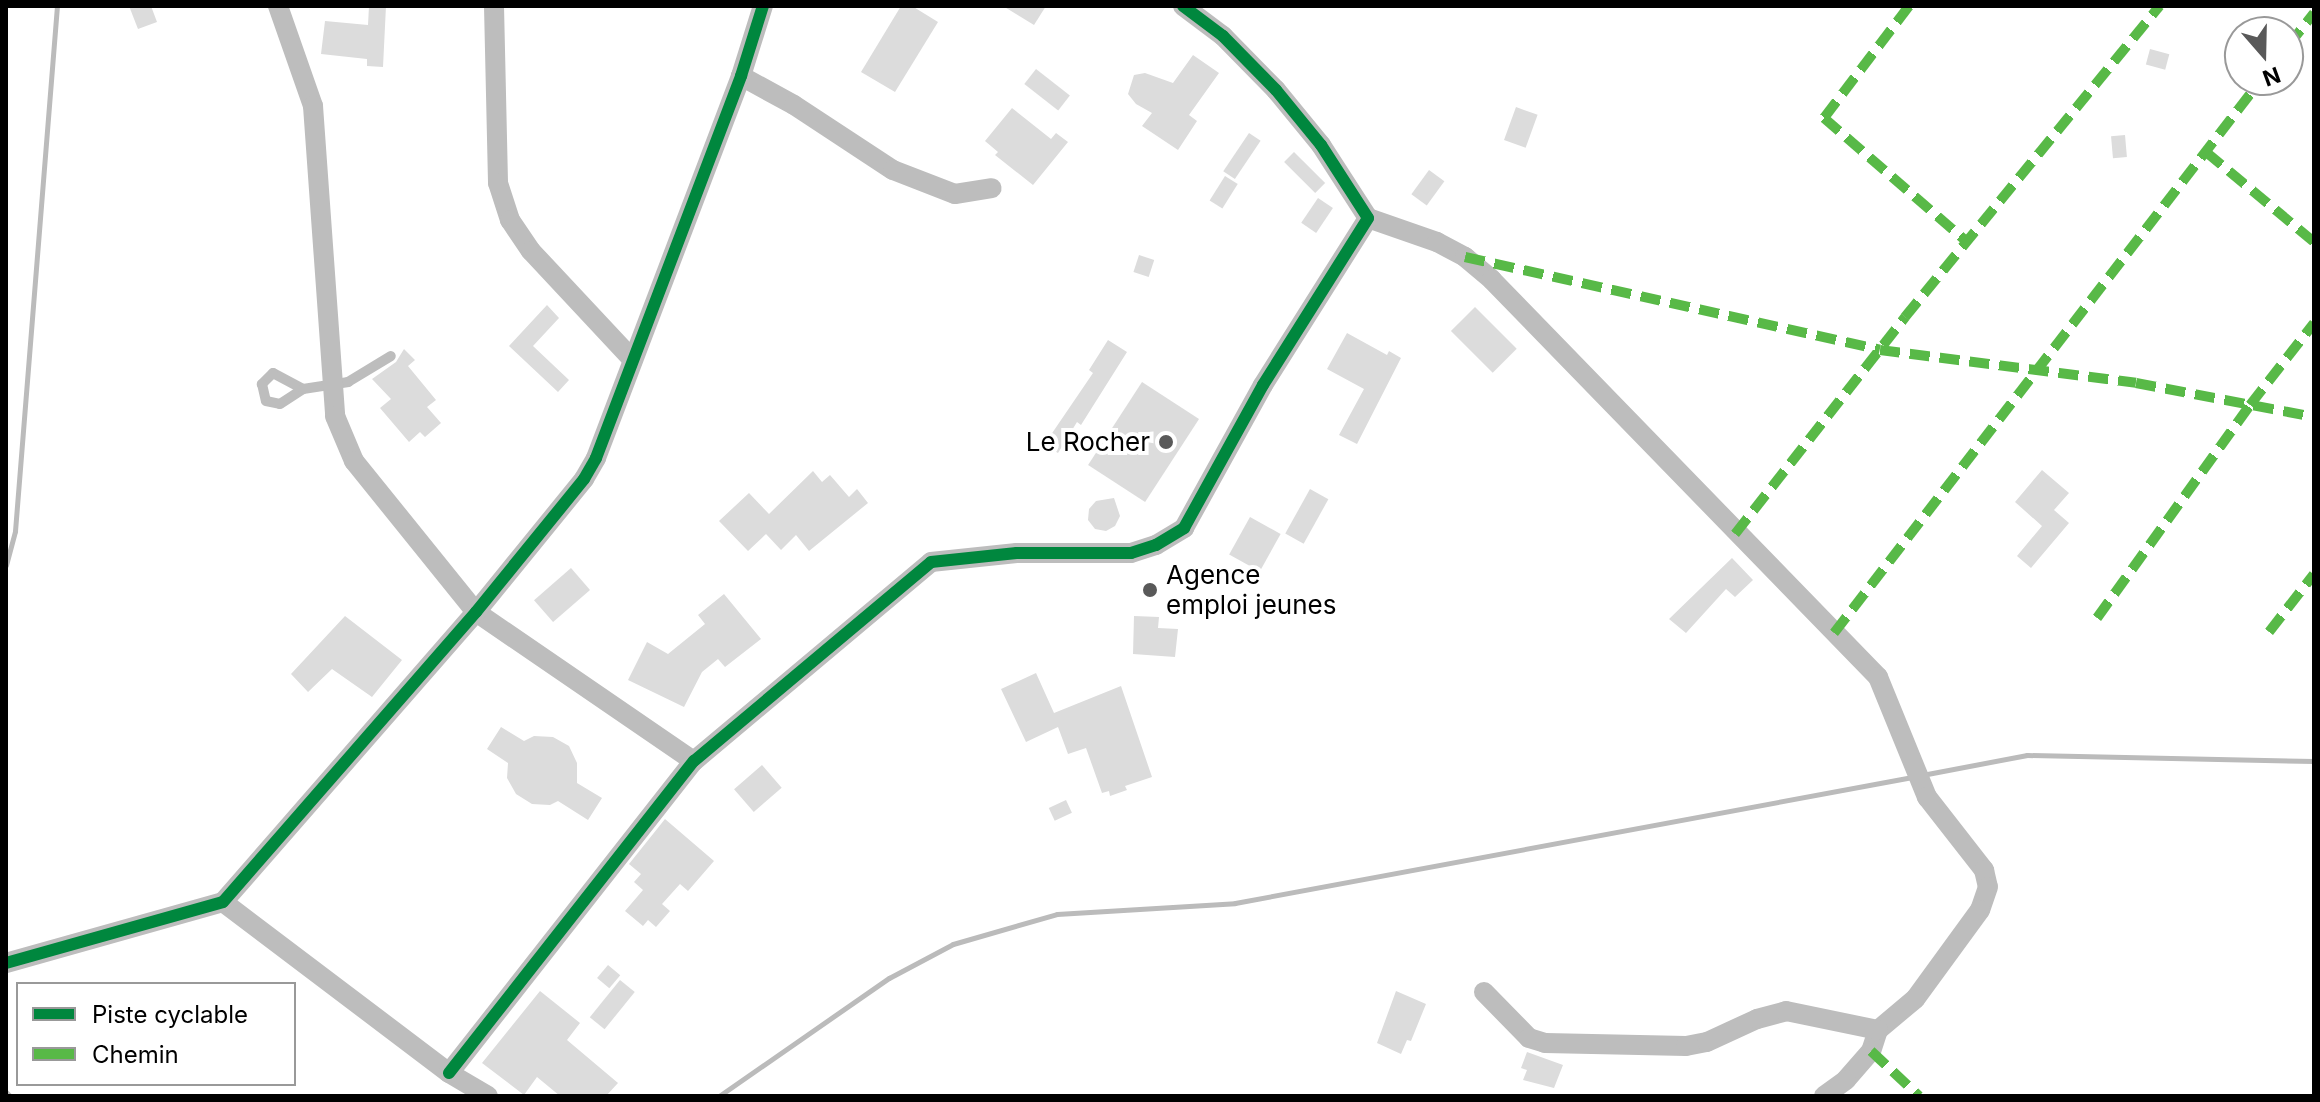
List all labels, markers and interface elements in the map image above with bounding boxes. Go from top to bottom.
north arrow [2224,16,2304,96]
text: N [2259,62,2284,92]
place label: Le Rocher [1026,426,1150,458]
marker: Le Rocher [1157,433,1175,451]
place label: Agence emploi jeunes [1166,559,1336,620]
marker: Agence emploi jeunes [1141,581,1159,599]
legend [16,982,296,1086]
text: Piste cyclable [92,1000,248,1029]
text: Chemin [92,1040,179,1069]

